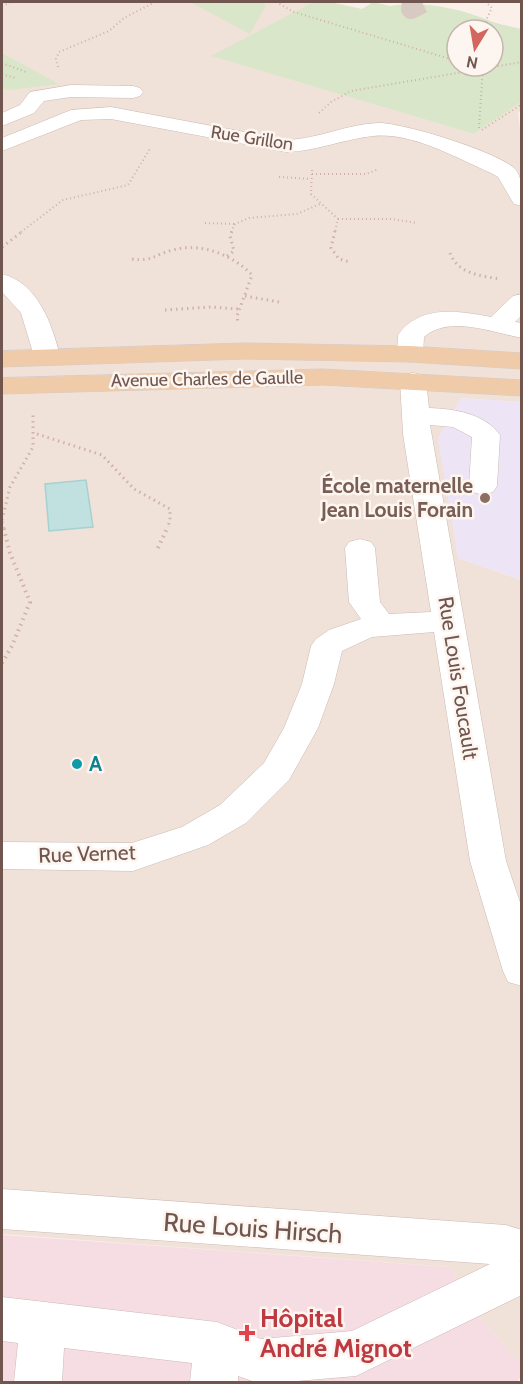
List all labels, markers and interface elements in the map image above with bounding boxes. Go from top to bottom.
north arrow [445,18,505,78]
text: N [465,52,480,73]
street label: Rue Grillon [209,121,295,155]
street label: Avenue Charles de Gaulle [111,366,303,392]
place label: École maternelle Jean Louis Forain [320,473,473,522]
marker: École maternelle Jean Louis Forain [478,491,492,505]
street label: Rue Louis Foucault [433,595,484,761]
place label: A [89,751,103,776]
marker: A [70,757,84,771]
street label: Rue Vernet [38,839,136,868]
street label: Rue Louis Hirsch [162,1206,344,1250]
place label: Hôpital André Mignot [260,1302,412,1364]
marker: Hôpital André Mignot [238,1324,256,1342]

